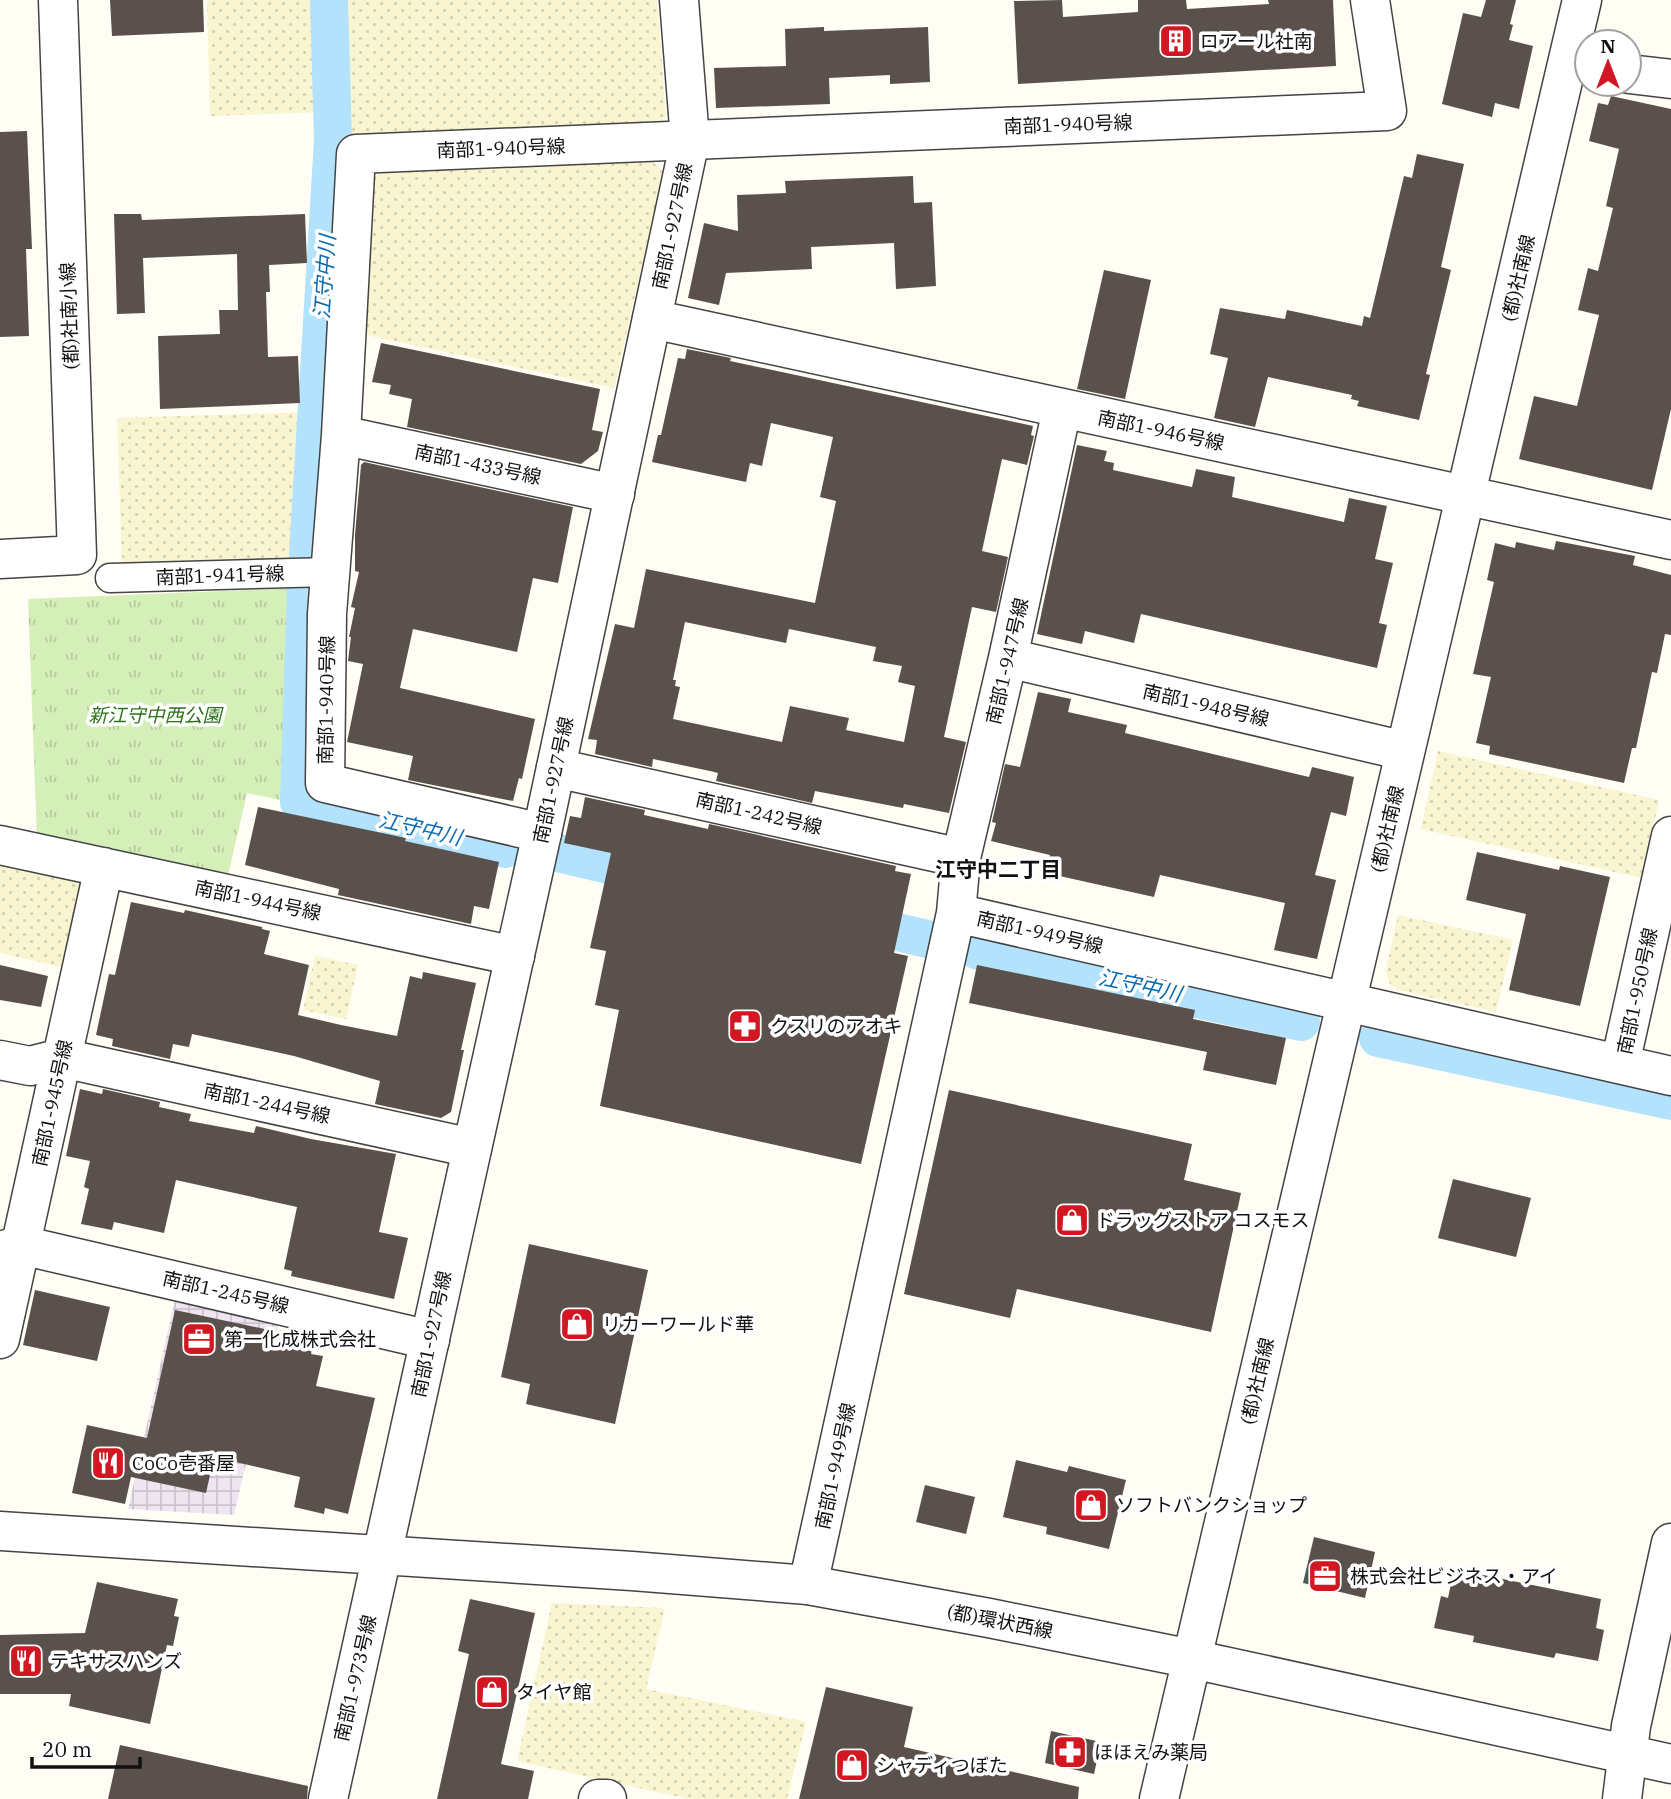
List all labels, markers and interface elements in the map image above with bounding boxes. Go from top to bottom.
building icon: ロアール社南 [1157,22,1195,60]
north arrow [1573,28,1643,98]
place label: ロアール社南 [1200,29,1313,53]
text: N [1600,34,1616,58]
street label: 南部1-940号線 [1003,110,1133,138]
street label: 南部1-940号線 [436,134,566,162]
street label: 南部1-927号線 [647,160,697,292]
water label: 江守中川 [307,232,341,320]
street label: (都)社南線 [1496,232,1540,324]
street label: (都)社南小線 [55,262,83,370]
street label: 南部1-946号線 [1095,405,1227,455]
street label: 南部1-433号線 [412,439,544,489]
street label: 南部1-941号線 [155,561,285,589]
street label: 南部1-947号線 [981,595,1033,727]
street label: 南部1-940号線 [313,635,339,765]
street label: 南部1-948号線 [1140,679,1272,731]
park label: 新江守中西公園 [88,703,224,727]
street label: 南部1-927号線 [528,714,578,846]
street label: (都)社南線 [1365,783,1409,875]
street label: 南部1-242号線 [693,787,825,839]
water label: 江守中川 [376,805,466,852]
district label: 江守中二丁目 [935,855,1061,883]
street label: 南部1-944号線 [192,875,324,925]
street label: 南部1-949号線 [974,906,1106,958]
street label: 南部1-950号線 [1612,925,1662,1057]
water label: 江守中川 [1096,963,1186,1008]
pharmacy icon: クスリのアオキ [726,1007,764,1045]
place label: クスリのアオキ [770,1014,902,1038]
street label: 南部1-945号線 [27,1037,77,1169]
street label: 南部1-244号線 [201,1078,333,1128]
shop icon: ドラッグストア コスモス [1053,1201,1091,1239]
place label: ドラッグストア コスモス [1096,1208,1309,1232]
street label: 南部1-245号線 [160,1266,292,1318]
street label: 南部1-927号線 [406,1268,456,1400]
shop icon: リカーワールド華 [558,1305,596,1343]
place label: リカーワールド華 [602,1312,754,1336]
office icon: 第一化成株式会社 [180,1320,218,1358]
place label: 第一化成株式会社 [224,1327,376,1351]
street label: (都)社南線 [1235,1335,1279,1427]
street label: 南部1-949号線 [810,1400,860,1532]
restaurant icon: CoCo壱番屋 [89,1444,127,1482]
place label: CoCo壱番屋 [132,1451,235,1475]
shop icon: ソフトバンクショップ [1072,1486,1110,1524]
place label: ソフトバンクショップ [1116,1493,1307,1517]
office icon: 株式会社ビジネス・アイ [1306,1557,1344,1595]
place label: 株式会社ビジネス・アイ [1350,1564,1558,1588]
street label: (都)環状西線 [945,1599,1055,1643]
street label: 南部1-973号線 [329,1612,381,1744]
restaurant icon: テキサスハンズ [7,1642,45,1680]
place label: テキサスハンズ [50,1649,182,1673]
shop icon: タイヤ館 [473,1673,511,1711]
place label: タイヤ館 [516,1680,591,1704]
scale bar [32,1726,140,1770]
pharmacy icon: ほほえみ薬局 [1051,1733,1089,1771]
text: 20 m [42,1735,92,1763]
place label: ほほえみ薬局 [1094,1740,1208,1764]
shop icon: シャディつぼた [833,1746,871,1784]
place label: シャディつぼた [876,1753,1008,1777]

